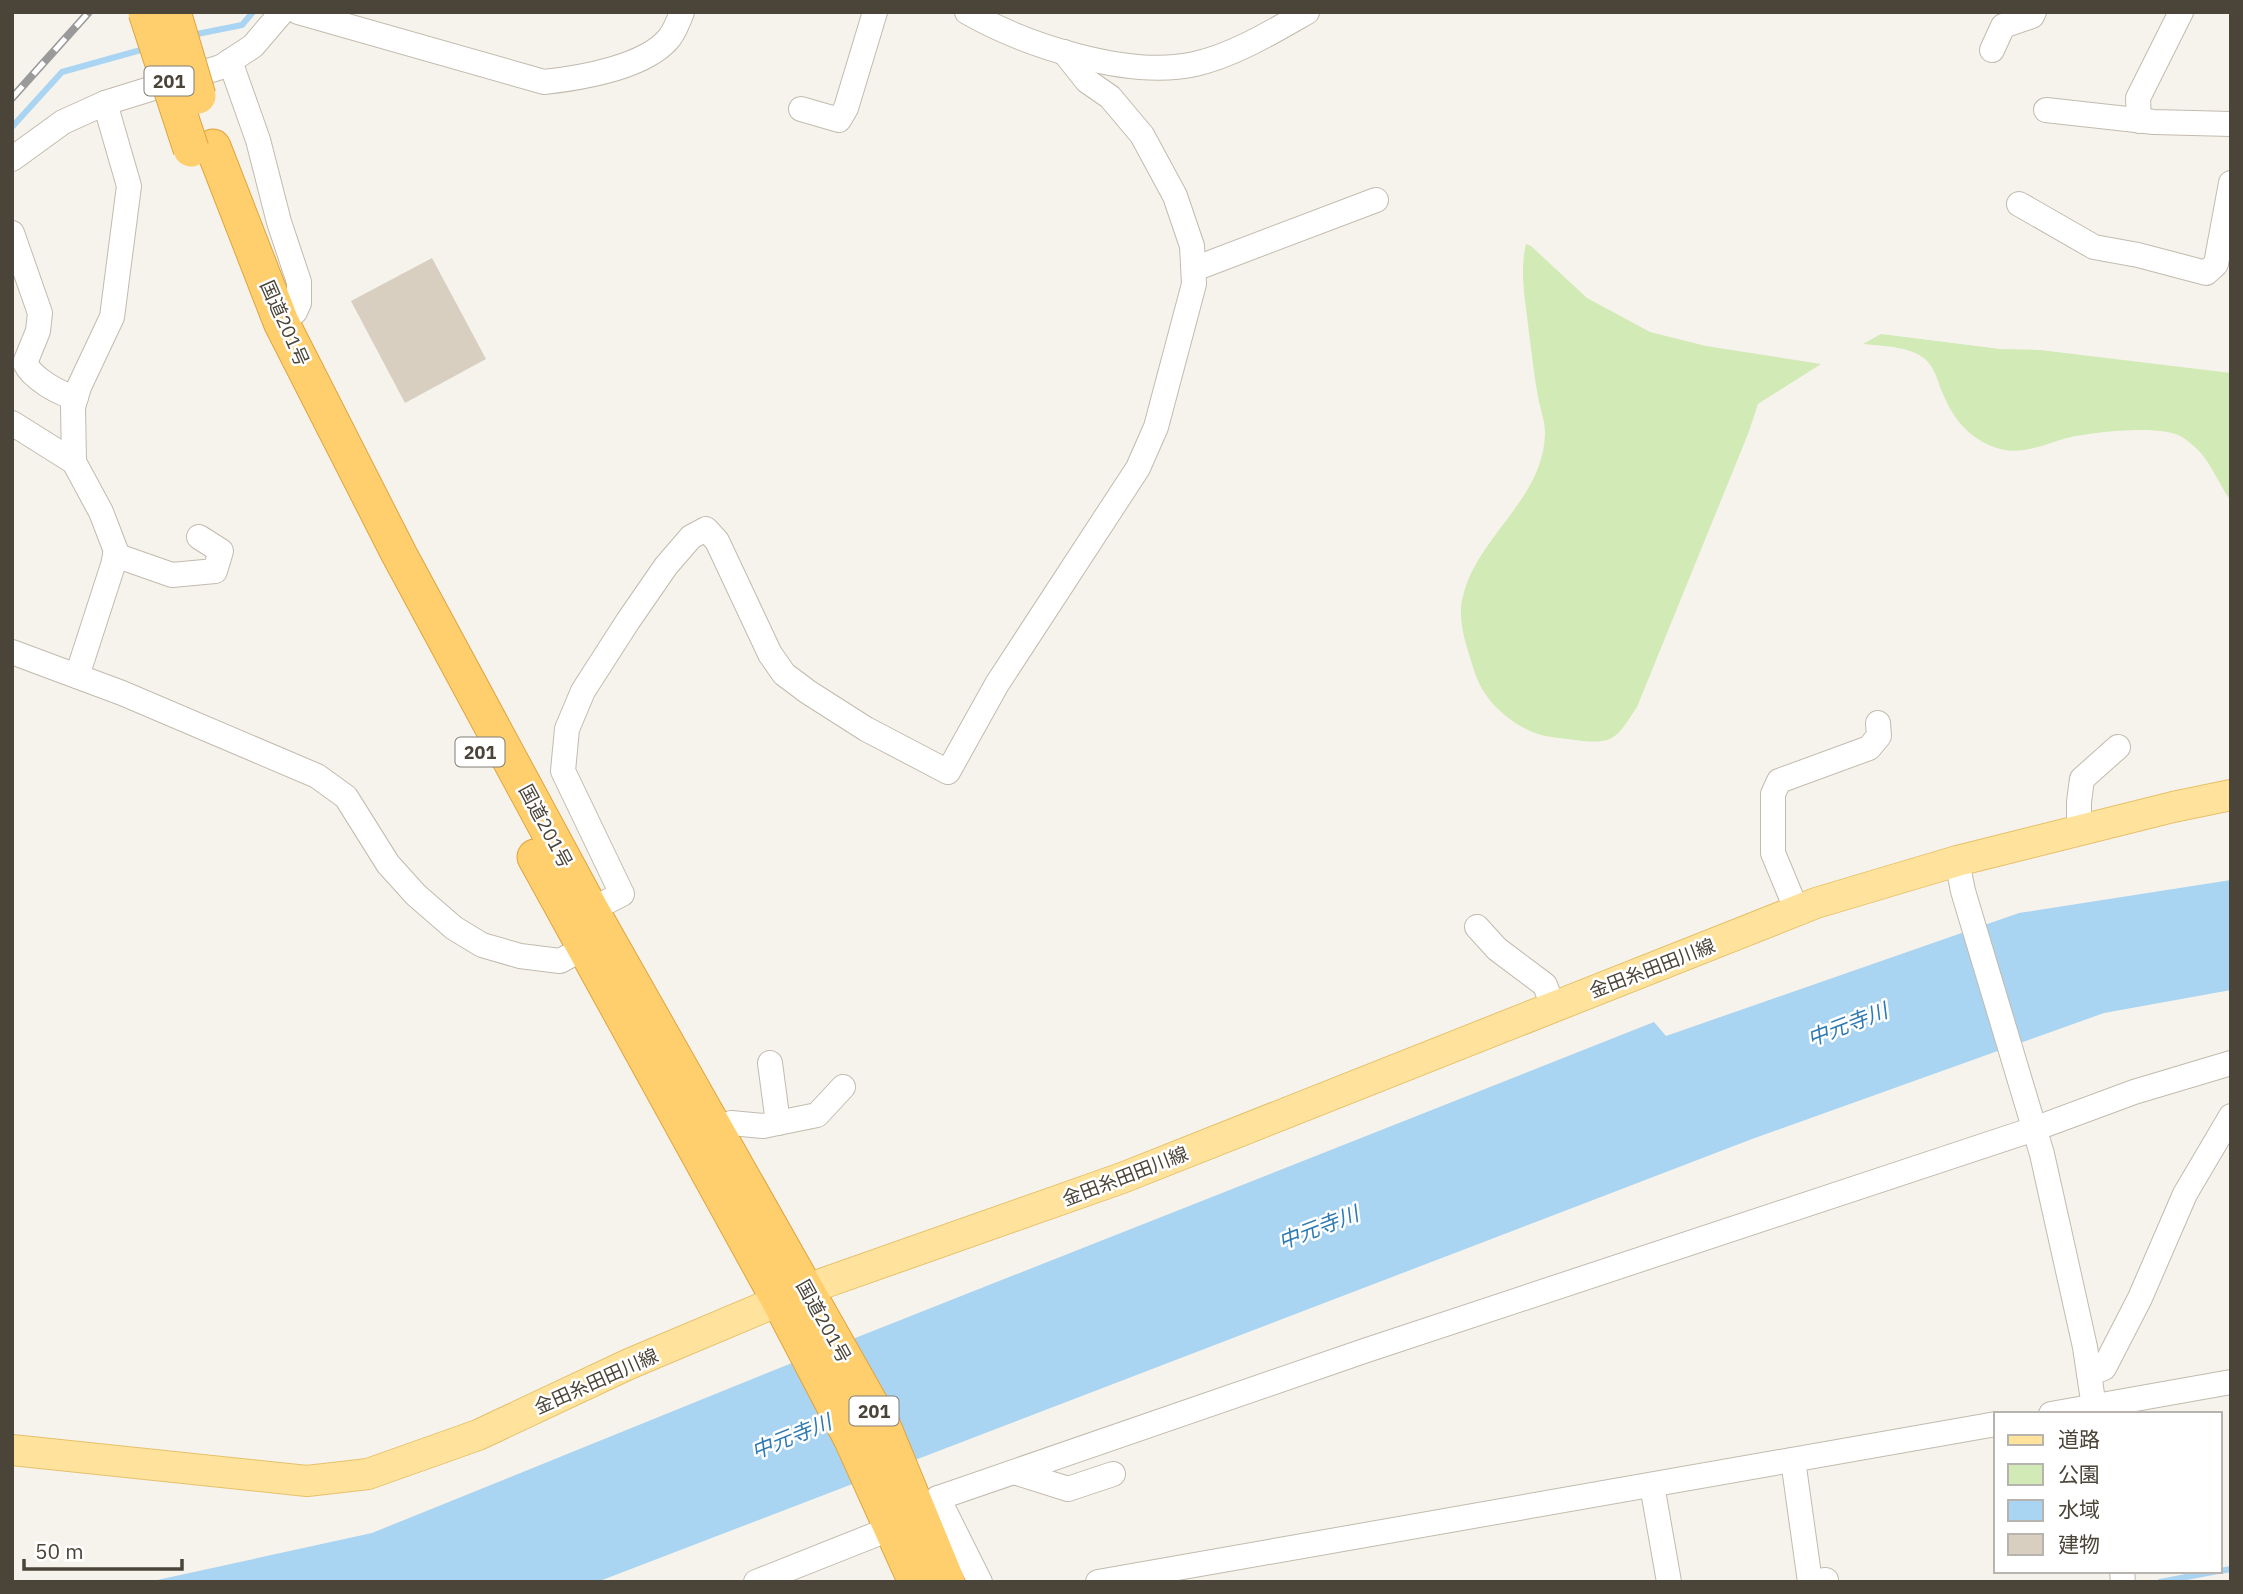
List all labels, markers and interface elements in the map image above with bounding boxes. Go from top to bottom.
road number: 201 [144,66,194,96]
street label: 国道201号 [255,276,315,370]
road number: 201 [456,738,504,766]
street label: 国道201号 [514,780,578,872]
street label: 金田糸田田川線 [1586,933,1718,1003]
water label: 中元寺川 [1803,995,1893,1052]
street label: 金田糸田田川線 [1059,1141,1191,1211]
water label: 中元寺川 [1274,1198,1364,1255]
street label: 国道201号 [791,1275,857,1367]
street label: 金田糸田田川線 [530,1343,662,1419]
road number: 201 [850,1396,898,1426]
water label: 中元寺川 [747,1407,837,1465]
legend [1994,1412,2222,1573]
text: 道路 [2058,1425,2100,1453]
text: 公園 [2058,1460,2100,1488]
text: 水域 [2058,1495,2100,1523]
scale bar [24,1528,182,1572]
text: 建物 [2058,1530,2100,1558]
text: 50 m [35,1537,84,1565]

